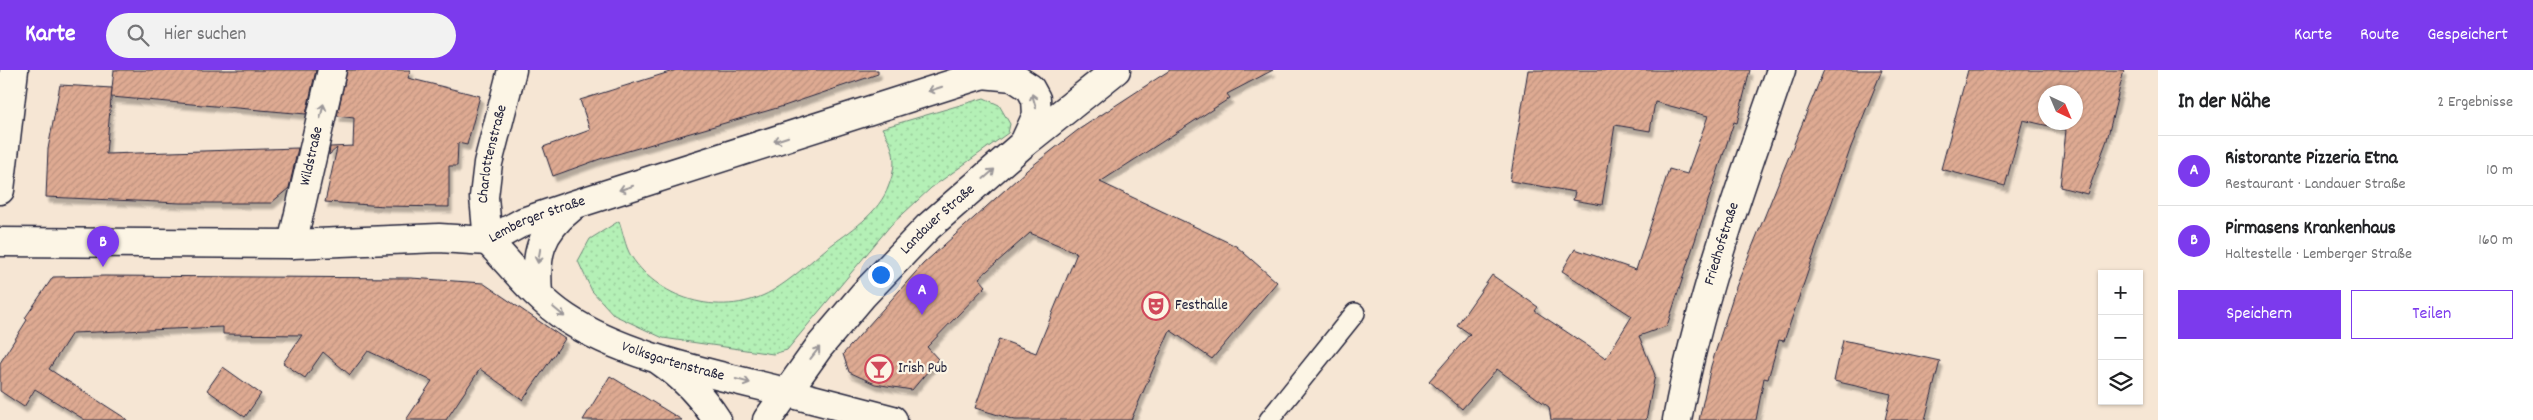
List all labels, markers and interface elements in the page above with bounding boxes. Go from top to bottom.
search box [106,13,456,58]
text: Karte [25,18,76,52]
icon: search [124,21,152,49]
text: Hier suchen [164,22,246,49]
text: Karte [2294,23,2332,48]
text: Route [2360,23,2399,48]
text: Gespeichert [2427,23,2508,48]
one-way arrow [928,85,944,95]
north arrow [2038,85,2083,130]
text: In der Nähe [2178,88,2270,118]
text: 2 Ergebnisse [2437,91,2513,114]
one-way arrow [1029,93,1039,109]
street label: Charlottenstraße [473,102,514,204]
one-way arrow [318,103,327,119]
street label: Wildstraße [295,124,330,188]
one-way arrow [773,134,789,144]
text: Ristorante Pizzeria Etna [2225,146,2398,173]
text: A [2190,159,2198,182]
text: 10 m [2486,159,2513,182]
one-way arrow [982,169,995,180]
text: Restaurant · Landauer Straße [2225,173,2406,196]
street label: Landauer Straße [896,179,980,260]
one-way arrow [618,184,634,193]
street label: Lemberger Straße [485,191,589,249]
street label: Friedhofstraße [1699,199,1746,288]
text: Pirmasens Krankenhaus [2225,216,2396,243]
pin: B [87,226,119,267]
text: B [2190,229,2198,252]
text: 160 m [2478,229,2513,252]
text: Haltestelle · Lemberger Straße [2225,243,2412,266]
one-way arrow [533,248,543,264]
your location [868,262,894,288]
map controls [2098,270,2143,405]
button: + [2098,270,2143,315]
pin: A [906,274,938,315]
button: Speichern [2178,290,2341,339]
button: Teilen [2351,290,2513,339]
theatre icon: Festhalle [1141,291,1171,321]
place label: Festhalle [1175,295,1228,317]
one-way arrow [553,307,566,318]
button: − [2098,315,2143,360]
street label: Volksgartenstraße [618,336,727,388]
one-way arrow [809,347,820,360]
bar icon: Irish Pub [864,354,894,384]
place label: Irish Pub [898,358,947,380]
button: layers [2098,360,2143,405]
one-way arrow [734,376,750,386]

